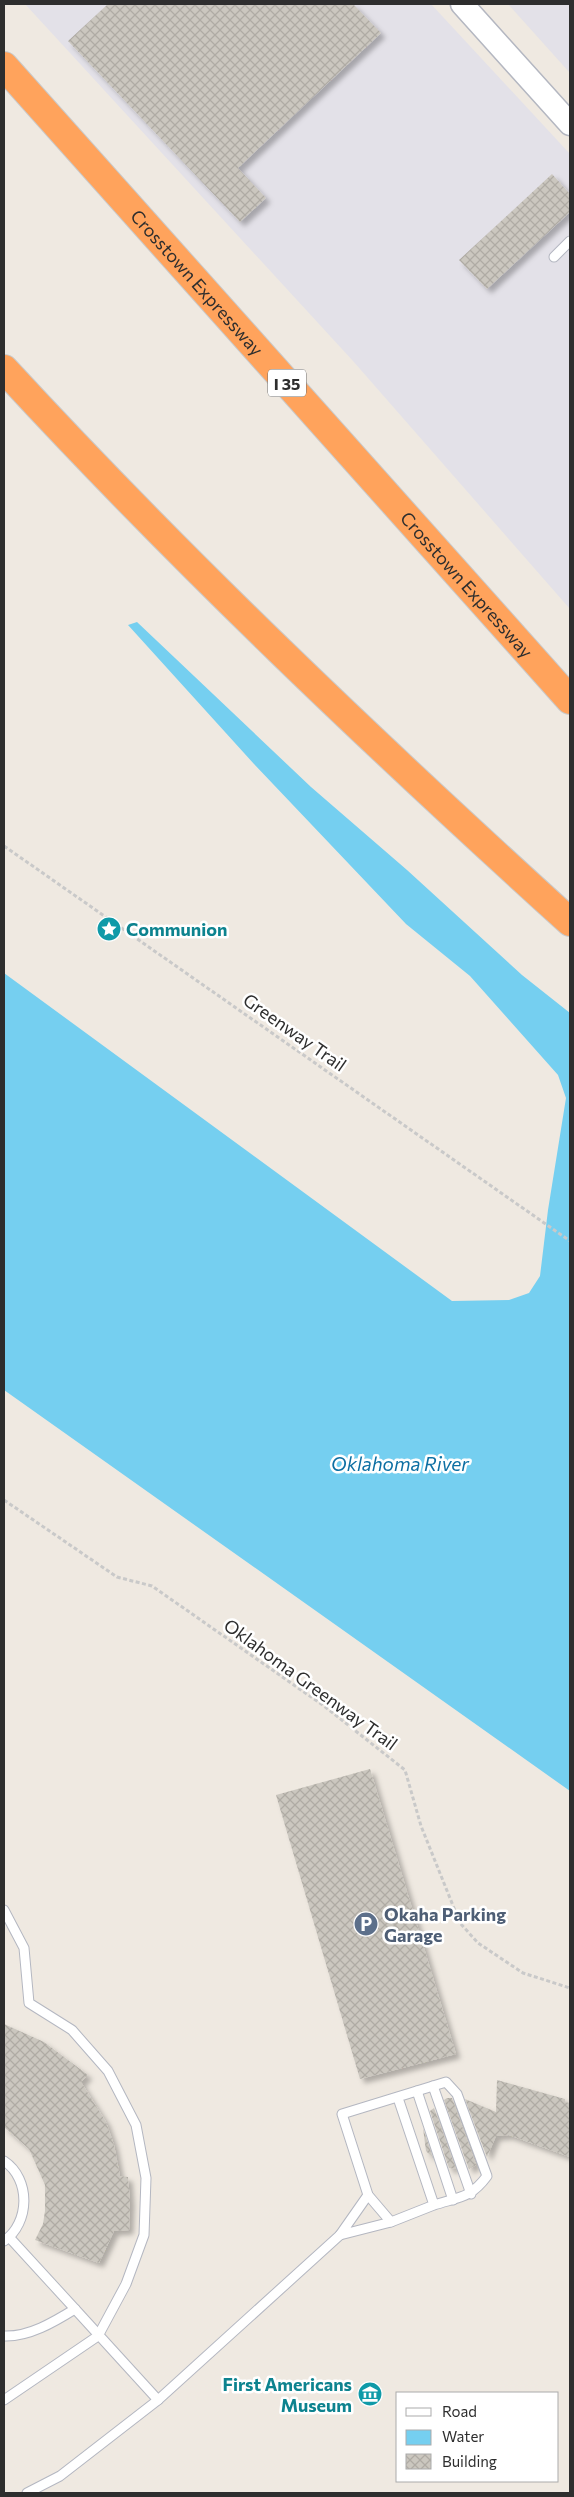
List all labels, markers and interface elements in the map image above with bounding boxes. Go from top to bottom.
street label: Crosstown Expressway [126,205,268,360]
road number: I 35 [268,369,306,396]
street label: Crosstown Expressway [396,507,538,662]
place icon: Communion [96,916,122,942]
place label: Communion [126,918,227,940]
street label: Greenway Trail [239,988,351,1076]
water label: Oklahoma River [331,1452,470,1475]
street label: Oklahoma Greenway Trail [220,1614,402,1754]
place label: Okaha Parking Garage [384,1903,506,1946]
parking icon: Okaha Parking Garage [353,1911,379,1937]
place label: First Americans Museum [223,2373,352,2416]
museum icon: First Americans Museum [357,2381,383,2407]
legend [396,2392,559,2482]
text: Road [442,2402,477,2420]
text: Water [442,2427,484,2445]
text: Building [442,2452,497,2470]

